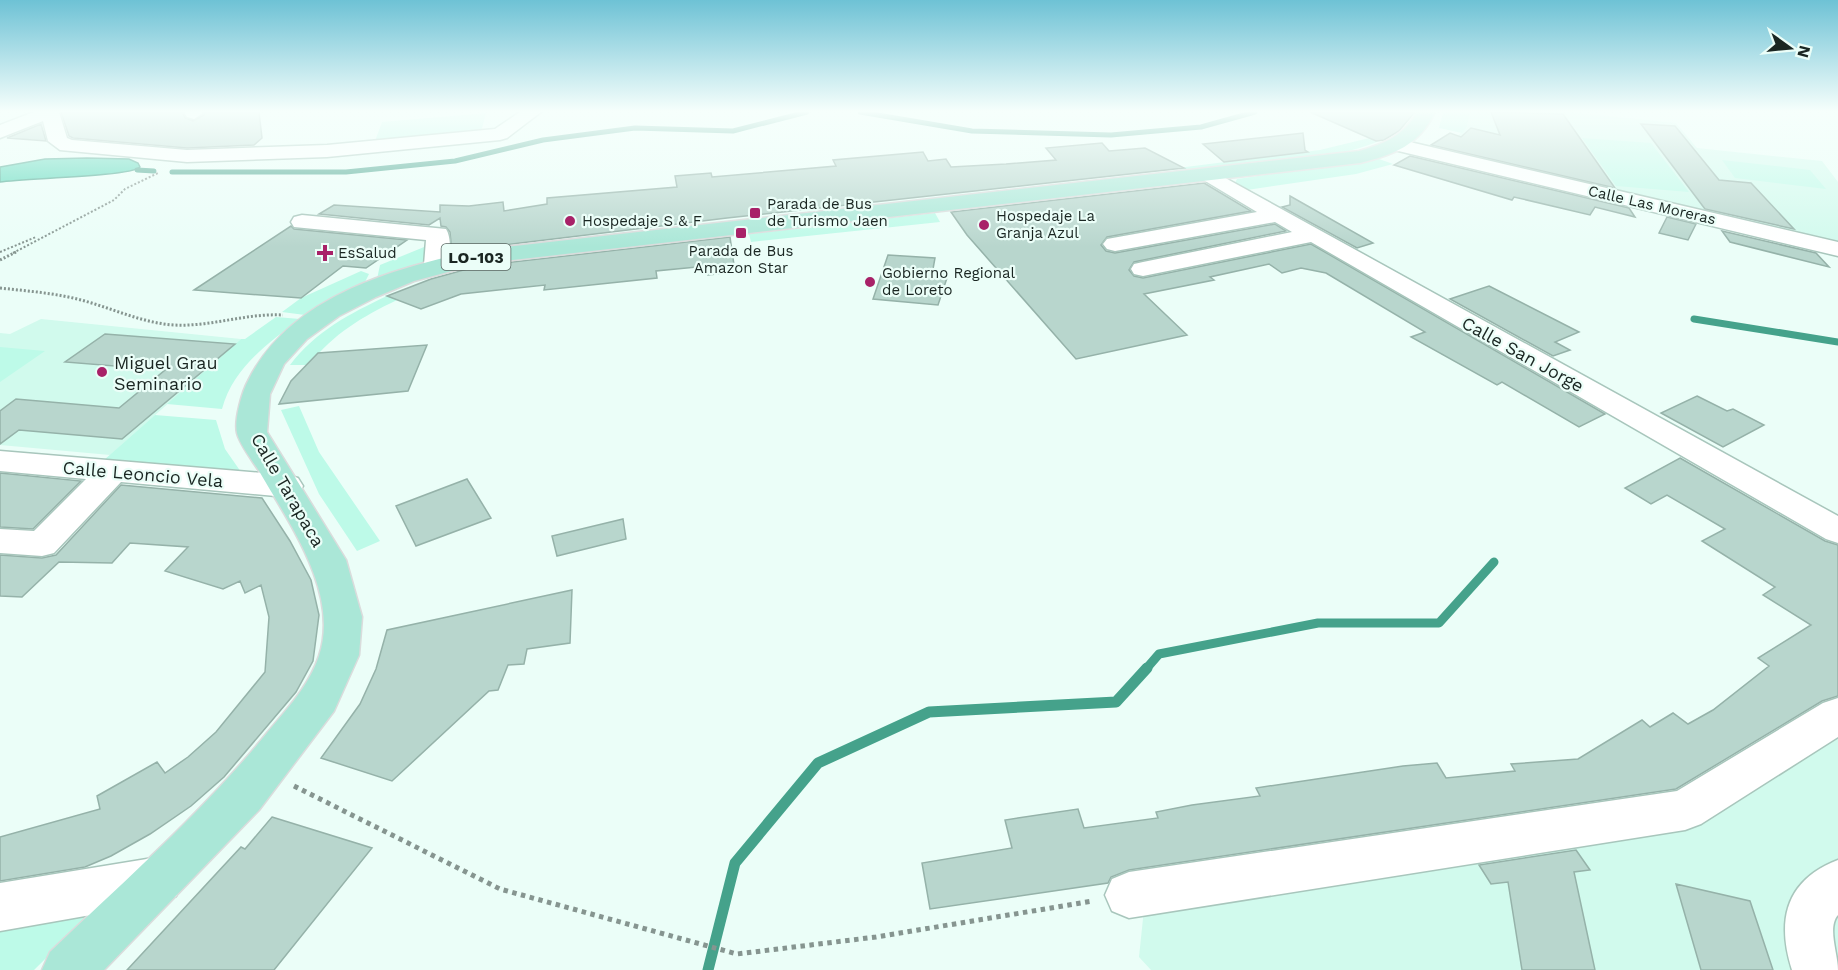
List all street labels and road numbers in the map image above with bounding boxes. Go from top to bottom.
street label: Calle Las Moreras [1586,182,1718,228]
road number: LO-103 [442,244,510,270]
street label: Calle San Jorge [1458,312,1588,396]
street label: Calle Tarapaca [247,429,329,551]
street label: Calle Leoncio Vela [62,457,224,491]

